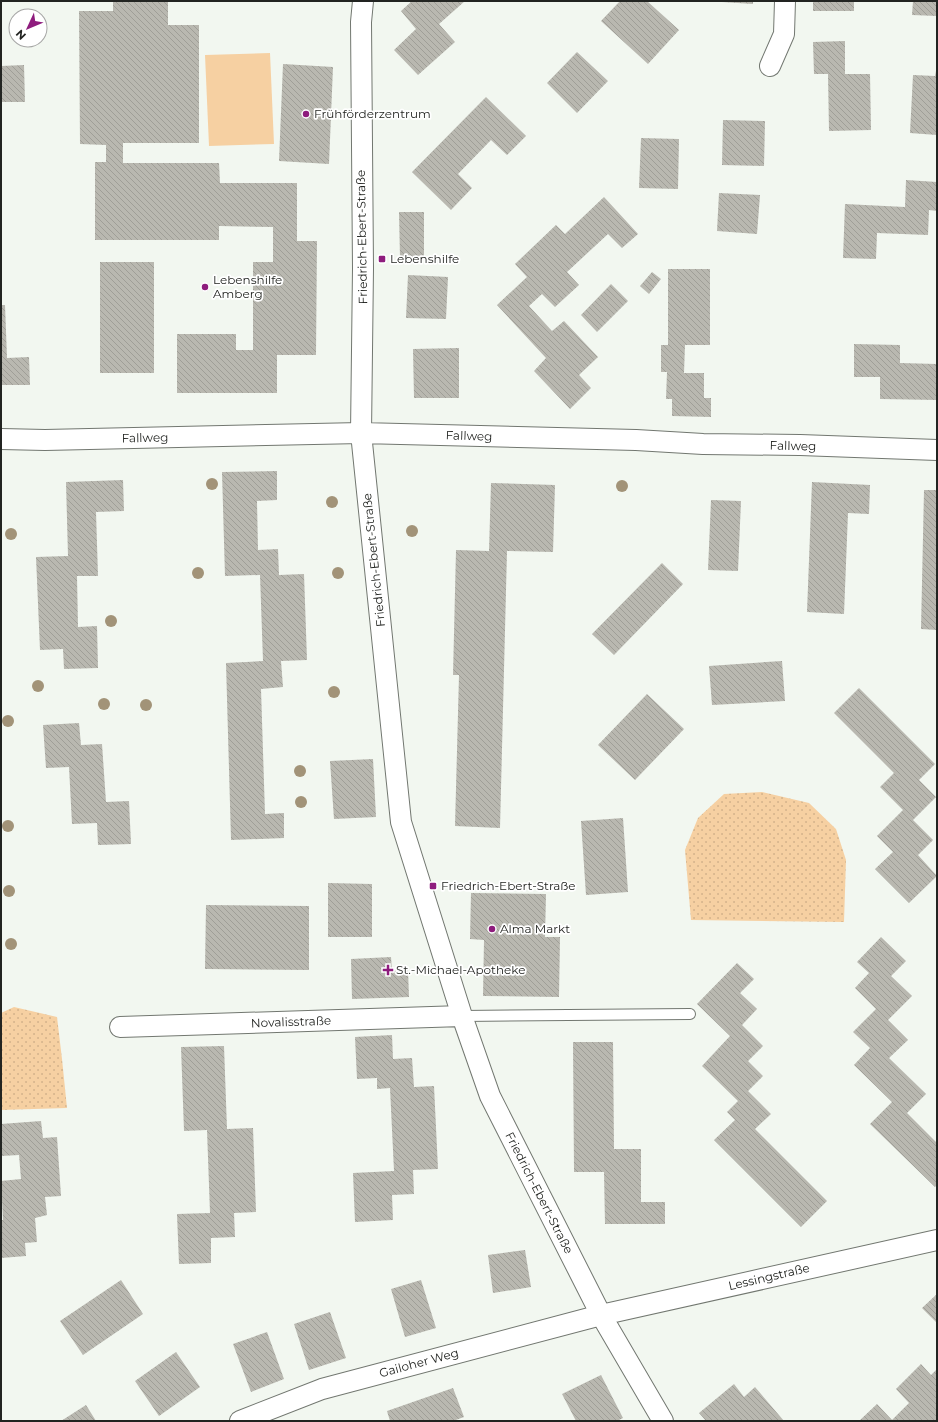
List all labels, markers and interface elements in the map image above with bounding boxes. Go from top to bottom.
north arrow [8,8,48,48]
text: N [13,27,29,43]
place label: Frühförderzentrum [314,106,431,121]
marker: Frühförderzentrum [301,109,311,119]
street label: Friedrich-Ebert-Straße [353,170,370,304]
place label: Lebenshilfe [390,251,459,266]
marker: Lebenshilfe [377,254,387,264]
place label: Lebenshilfe Amberg [213,272,282,301]
marker: Lebenshilfe Amberg [200,282,210,292]
street label: Fallweg [445,427,493,444]
street label: Fallweg [122,430,168,445]
street label: Fallweg [770,438,816,453]
street label: Friedrich-Ebert-Straße [359,492,388,628]
place label: Friedrich-Ebert-Straße [441,878,576,893]
marker: Friedrich-Ebert-Straße [428,881,438,891]
place label: Alma Markt [500,921,570,936]
marker: Alma Markt [487,924,497,934]
place label: St.-Michael-Apotheke [396,962,526,977]
marker: St.-Michael-Apotheke [383,965,393,975]
street label: Novalisstraße [251,1013,331,1030]
street label: Friedrich-Ebert-Straße [502,1129,577,1256]
street label: Lessingstraße [727,1260,811,1293]
street label: Gailoher Weg [377,1345,460,1380]

